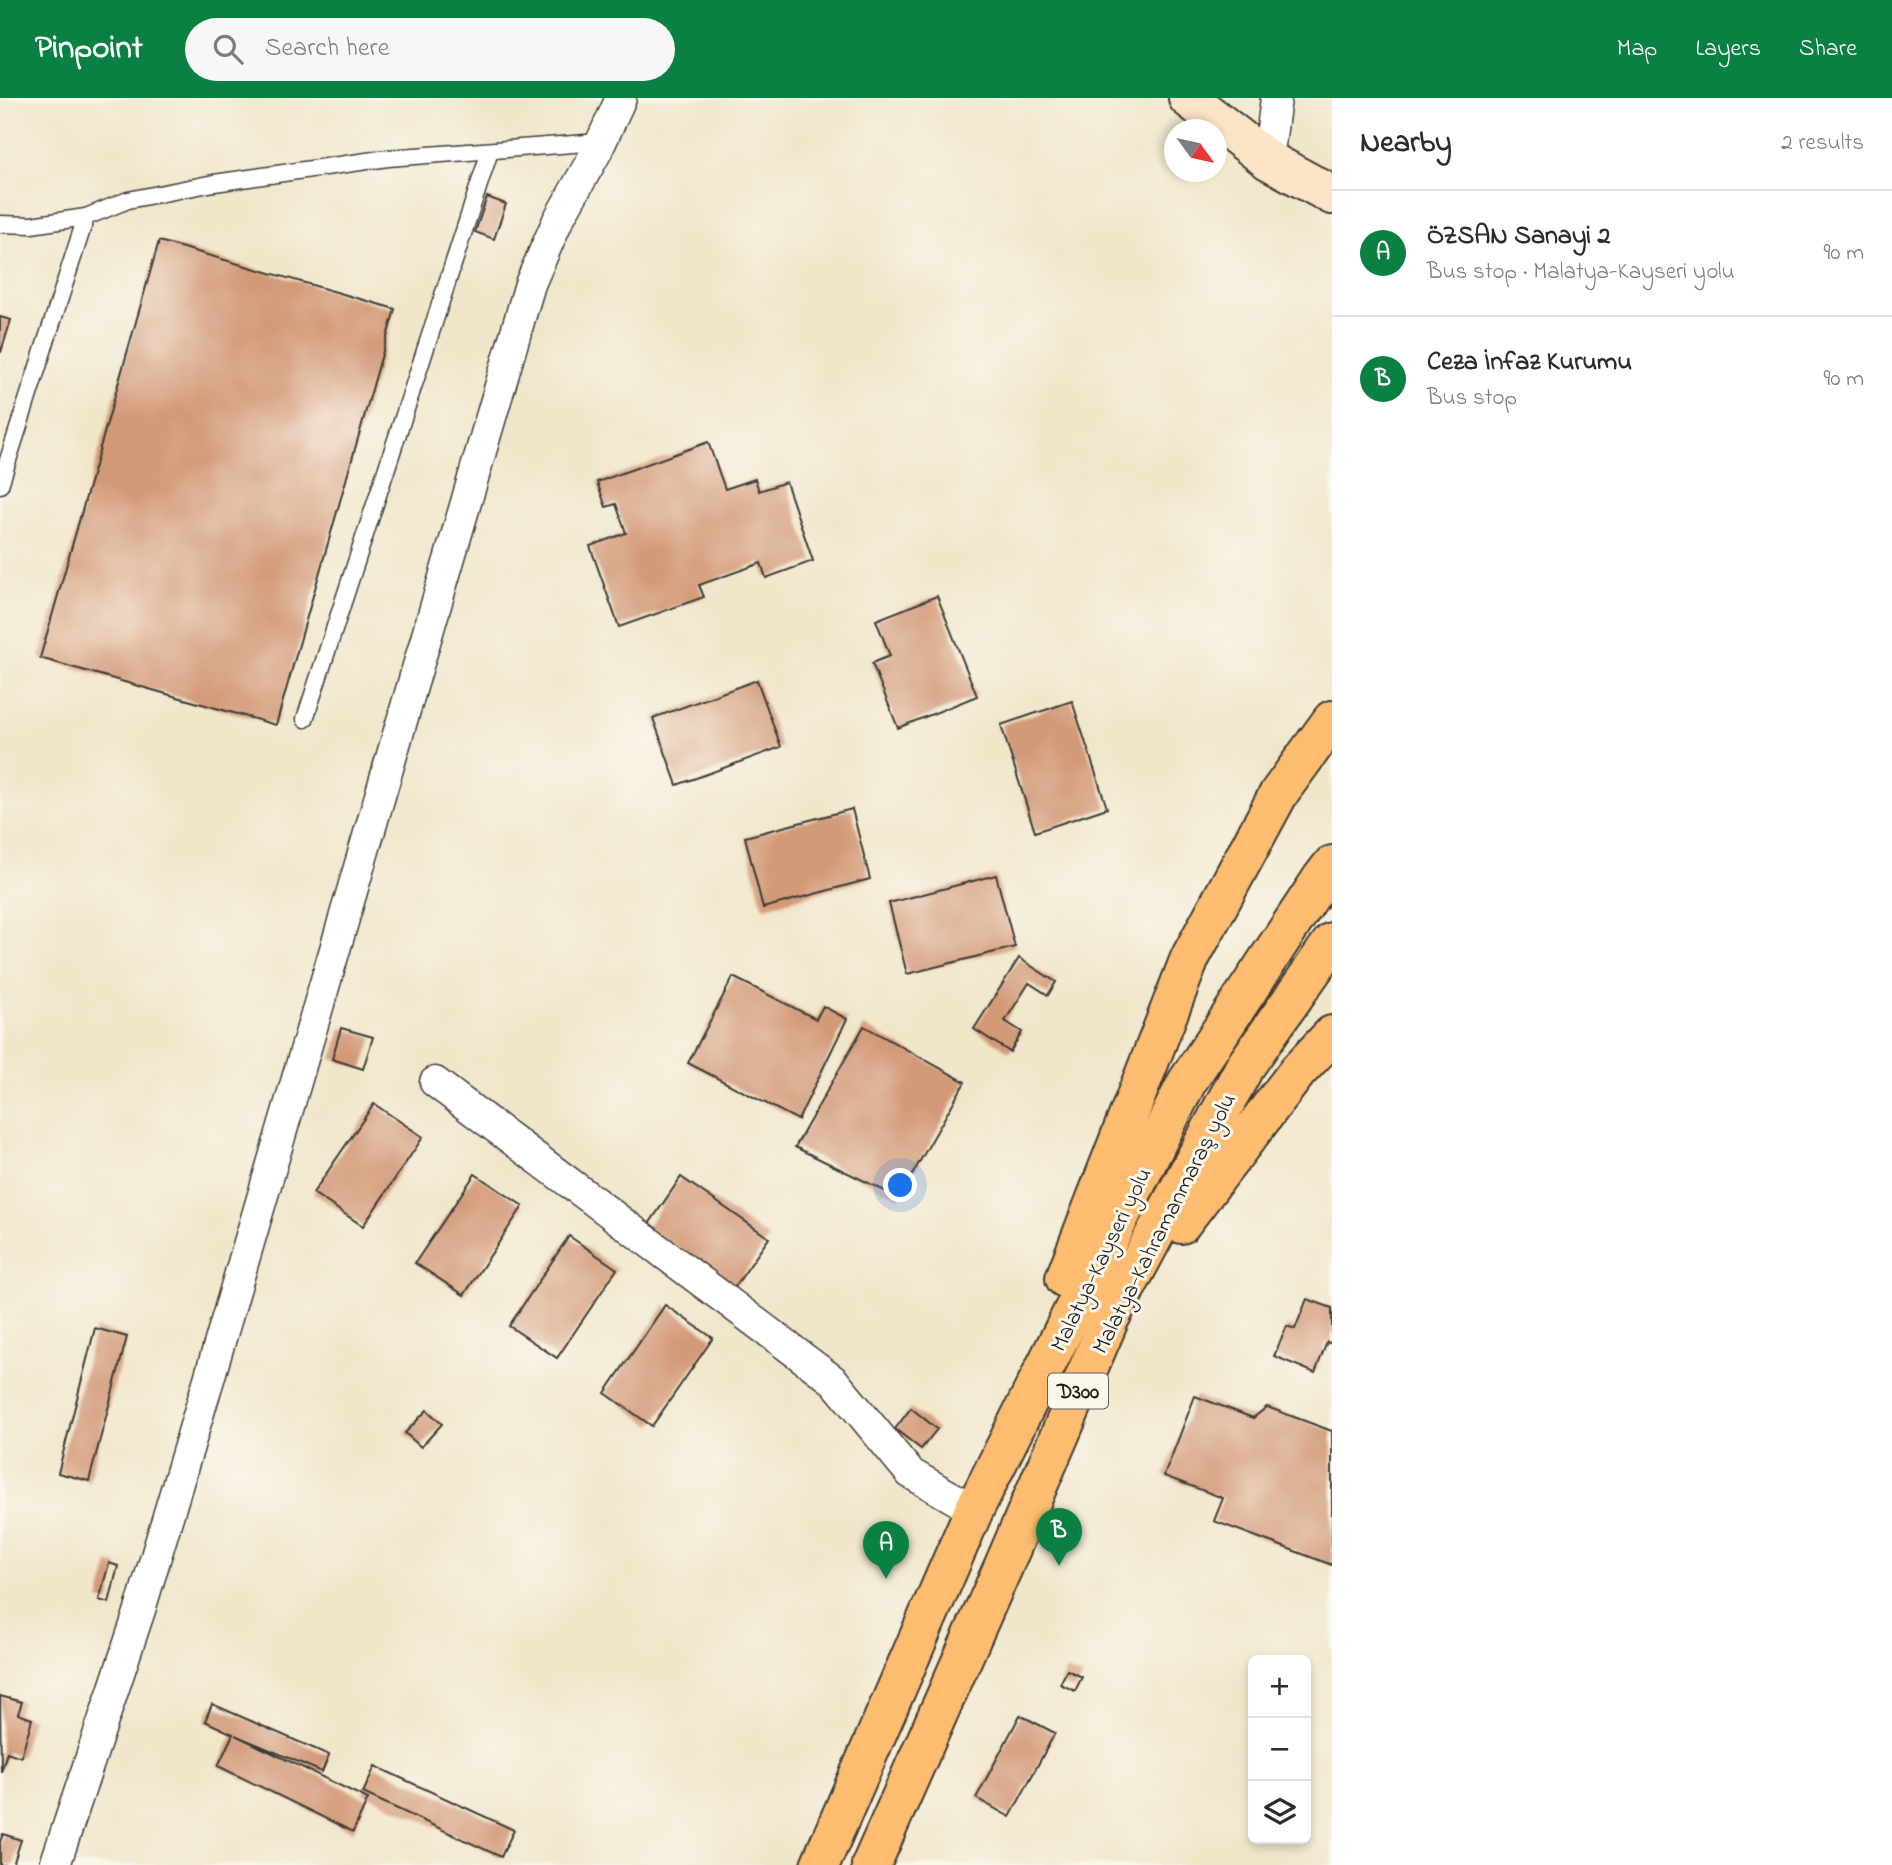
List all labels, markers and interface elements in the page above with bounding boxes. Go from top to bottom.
search box [185,18,675,81]
text: Pinpoint [35,25,143,73]
icon: search [209,30,247,68]
text: Search here [265,30,389,68]
text: Map [1617,32,1657,67]
text: Layers [1695,32,1761,67]
text: Share [1799,32,1857,67]
north arrow [1164,119,1227,182]
text: Nearby [1360,122,1452,166]
text: 2 results [1781,127,1864,160]
text: ÖZSAN Sanayi 2 [1427,218,1610,256]
text: A [1376,237,1390,270]
text: 90 m [1824,237,1864,270]
text: Bus stop · Malatya-Kayseri yolu [1427,256,1735,289]
text: Ceza İnfaz Kurumu [1427,344,1632,382]
text: B [1375,363,1391,396]
text: 90 m [1824,363,1864,396]
text: Bus stop [1427,382,1517,415]
street label: Malatya-Kahramanmaraş yolu [1085,1088,1247,1361]
street label: Malatya-Kayseri yolu [1043,1162,1163,1359]
your location [883,1168,917,1202]
road number: D300 [1048,1374,1108,1408]
pin: B [1036,1508,1082,1566]
pin: A [863,1521,909,1579]
map controls [1248,1655,1311,1844]
button: + [1248,1655,1311,1718]
button: − [1248,1718,1311,1781]
button: layers [1248,1781,1311,1844]

